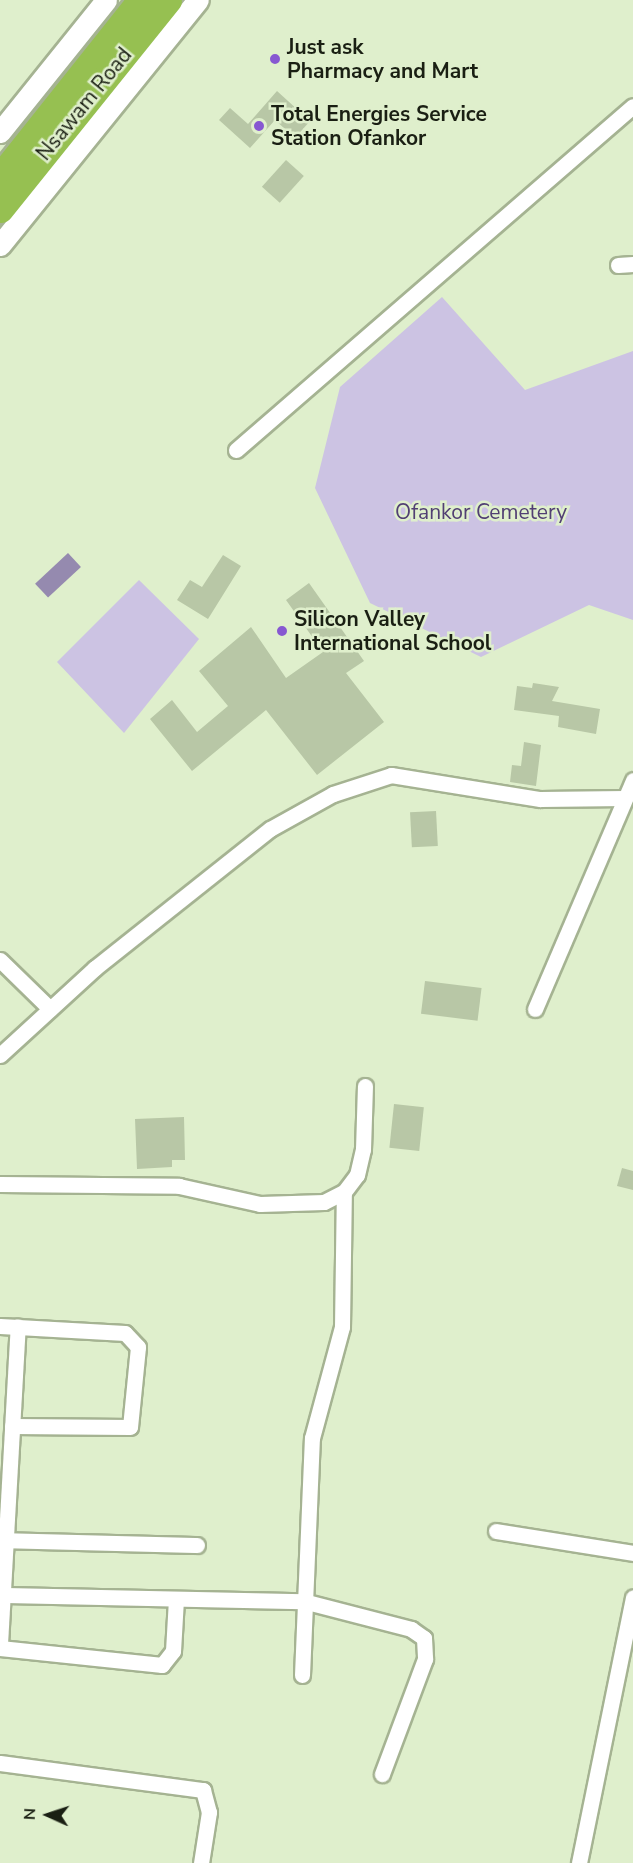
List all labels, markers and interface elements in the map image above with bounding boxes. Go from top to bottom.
place label: Just ask Pharmacy and Mart [287,34,478,84]
street label: Nsawam Road [31,43,137,165]
marker: Just ask Pharmacy and Mart [268,52,282,66]
place label: Total Energies Service Station Ofankor [271,101,487,151]
marker: Total Energies Service Station Ofankor [252,119,266,133]
park label: Ofankor Cemetery [395,499,567,525]
place label: Silicon Valley International School [294,606,492,656]
marker: Silicon Valley International School [275,624,289,638]
north arrow [18,1785,78,1845]
text: N [19,1808,41,1821]

